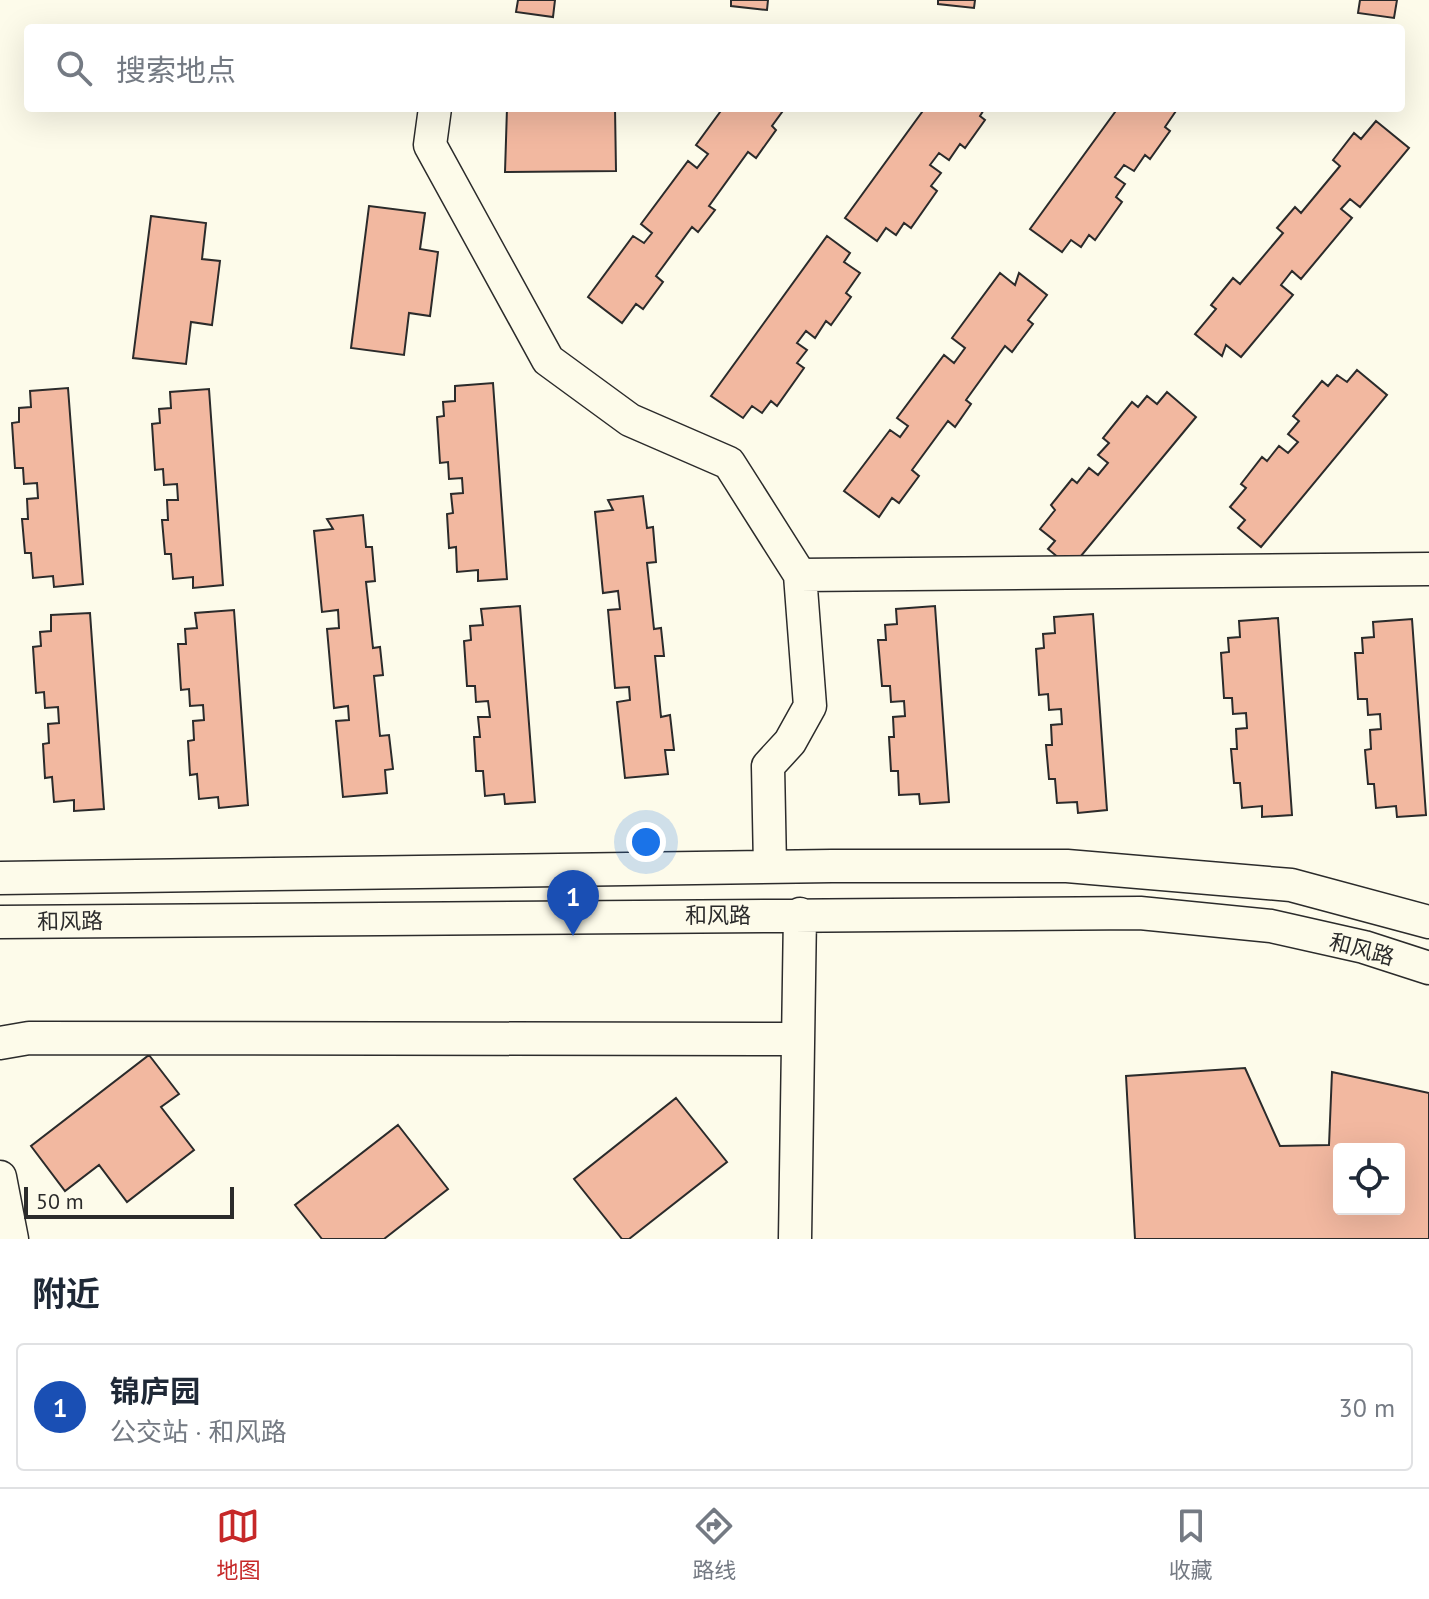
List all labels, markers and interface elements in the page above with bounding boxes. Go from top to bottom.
search box [24,24,1405,112]
icon: search [52,46,96,90]
text: 搜索地点 [116,50,236,89]
your location [626,822,666,862]
pin: 1 [547,870,599,936]
street label: 和风路 [685,901,751,929]
street label: 和风路 [37,906,103,936]
street label: 和风路 [1326,927,1398,971]
map controls [1333,1143,1405,1215]
button: locate [1333,1143,1405,1215]
scale bar [24,1183,234,1219]
text: 50 m [36,1187,84,1215]
text: 附近 [32,1271,100,1315]
text: 锦庐园 [110,1371,200,1410]
text: 1 [53,1391,67,1424]
text: 30 m [1339,1391,1395,1424]
text: 公交站 · 和风路 [110,1415,287,1448]
tab: 地图 [216,1504,260,1584]
tab: 路线 [692,1504,737,1584]
tab: 收藏 [1169,1504,1213,1584]

